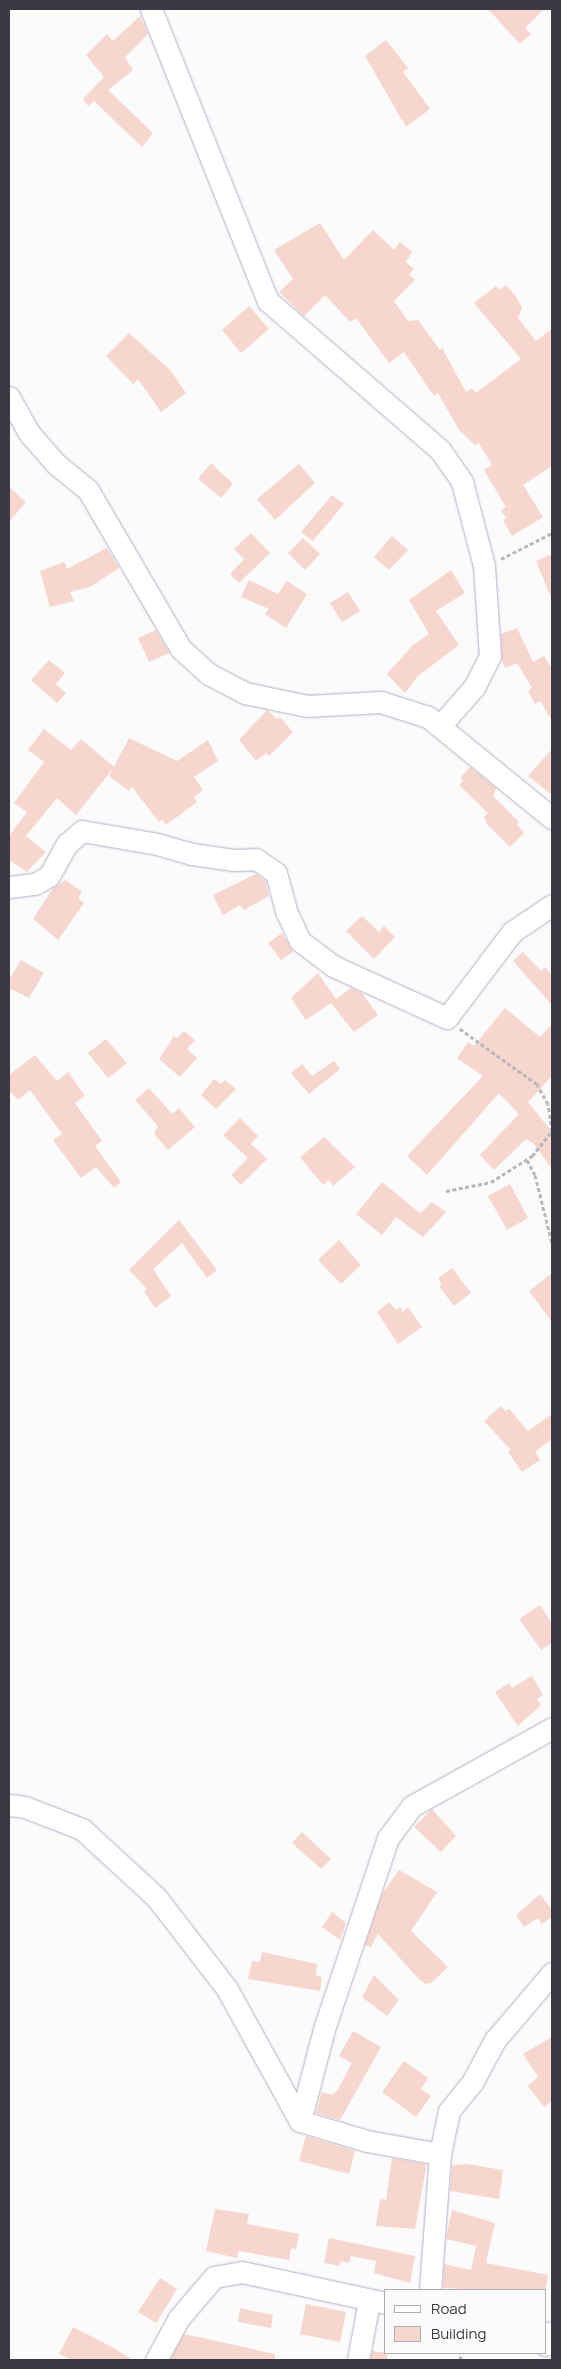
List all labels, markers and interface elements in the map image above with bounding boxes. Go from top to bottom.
legend [384,2289,546,2354]
text: Road [431,2298,467,2319]
text: Building [431,2323,486,2344]

